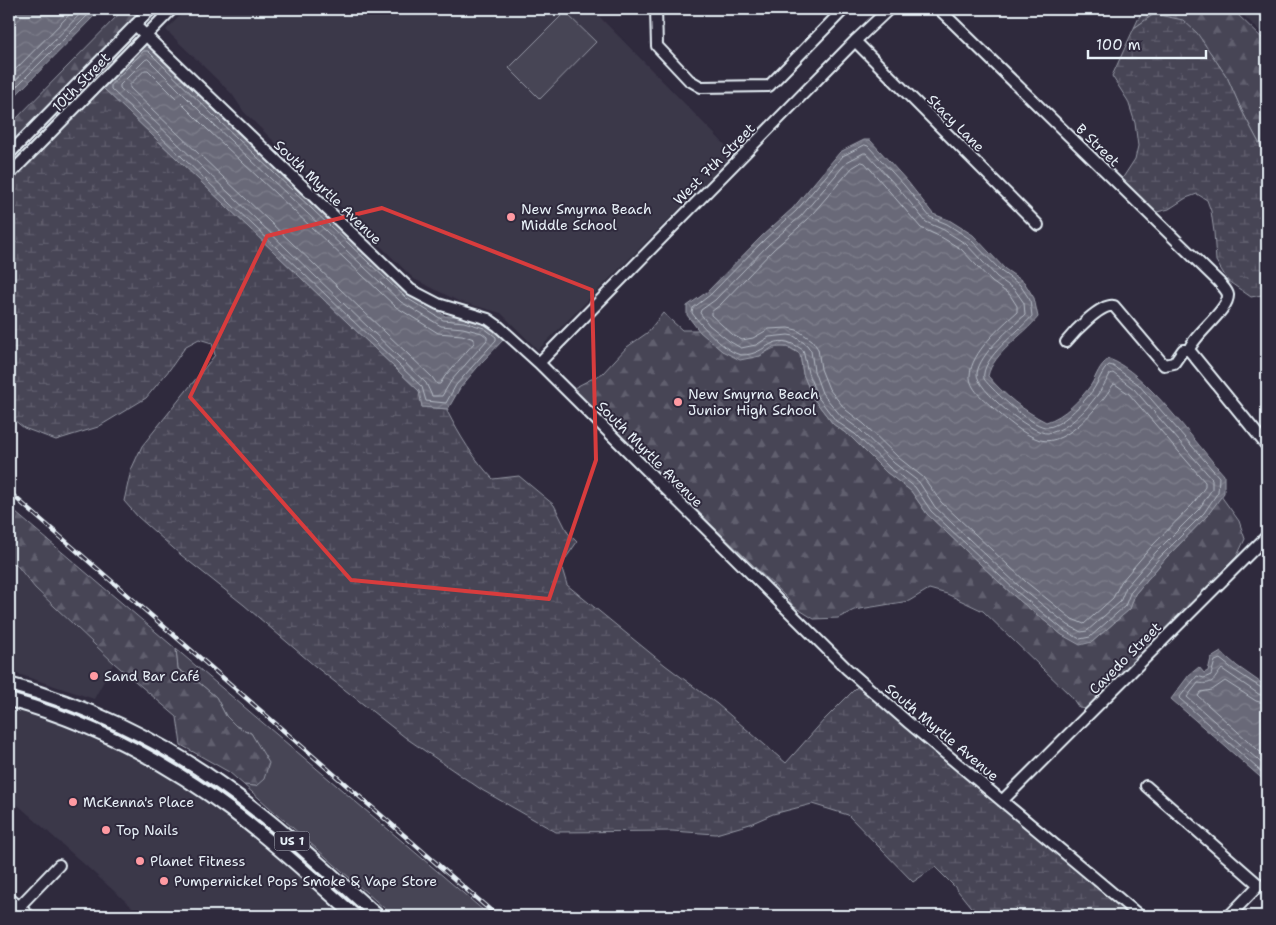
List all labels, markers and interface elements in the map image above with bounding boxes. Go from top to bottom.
scale bar [1088,28,1206,60]
text: 100 m [1096,35,1141,55]
street label: 10th Street [48,48,114,116]
street label: Stacy Lane [923,90,989,156]
street label: West 7th Street [669,119,759,209]
street label: B Street [1072,120,1124,170]
street label: South Myrtle Avenue [270,136,386,248]
place label: New Smyrna Beach Middle School [521,200,652,234]
marker: New Smyrna Beach Middle School [505,211,517,223]
place label: New Smyrna Beach Junior High School [688,385,819,419]
marker: New Smyrna Beach Junior High School [672,396,684,408]
street label: South Myrtle Avenue [593,397,707,511]
street label: Cavedo Street [1085,618,1165,698]
place label: Sand Bar Café [104,667,200,685]
marker: Sand Bar Café [88,670,100,682]
street label: South Myrtle Avenue [881,679,1003,785]
place label: McKenna's Place [83,793,194,811]
marker: McKenna's Place [67,796,79,808]
place label: Top Nails [116,821,178,839]
marker: Top Nails [100,824,112,836]
road number: US 1 [274,831,310,850]
place label: Planet Fitness [150,852,245,870]
marker: Planet Fitness [134,855,146,867]
place label: Pumpernickel Pops Smoke & Vape Store [174,872,437,890]
marker: Pumpernickel Pops Smoke & Vape Store [158,875,170,887]

